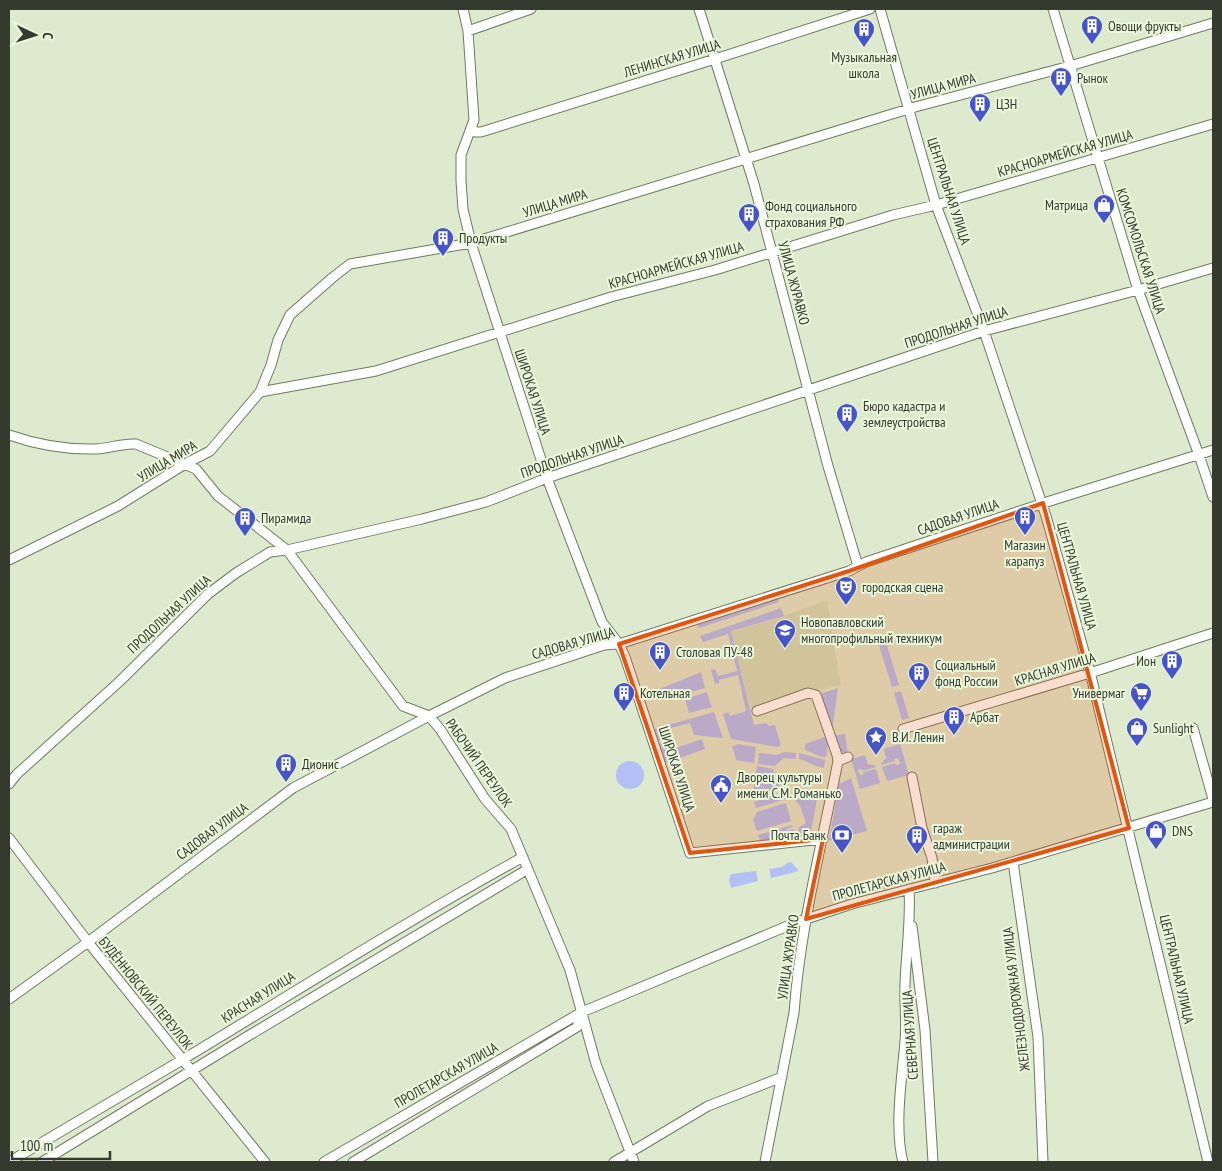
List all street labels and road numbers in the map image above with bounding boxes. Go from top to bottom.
street label: ЛЕНИНСКАЯ УЛИЦА [621,35,723,81]
street label: УЛИЦА МИРА [909,69,978,103]
street label: КРАСНОАРМЕЙСКАЯ УЛИЦА [995,125,1135,181]
street label: ЦЕНТРАЛЬНАЯ УЛИЦА [923,135,975,247]
street label: УЛИЦА МИРА [521,185,590,221]
street label: КОМСОМОЛЬСКАЯ УЛИЦА [1112,186,1170,316]
street label: КРАСНОАРМЕЙСКАЯ УЛИЦА [606,237,746,293]
street label: УЛИЦА ЖУРАВКО [774,239,814,327]
street label: ПРОДОЛЬНАЯ УЛИЦА [902,302,1010,352]
street label: ШИРОКАЯ УЛИЦА [511,347,555,437]
street label: ПРОДОЛЬНАЯ УЛИЦА [518,430,626,482]
street label: УЛИЦА МИРА [134,436,200,486]
street label: САДОВАЯ УЛИЦА [915,495,1001,539]
street label: ЦЕНТРАЛЬНАЯ УЛИЦА [1053,520,1101,632]
street label: ПРОДОЛЬНАЯ УЛИЦА [124,571,215,657]
street label: САДОВАЯ УЛИЦА [530,623,617,663]
street label: КРАСНАЯ УЛИЦА [1012,648,1098,690]
street label: РАБОЧИЙ ПЕРЕУЛОК [442,715,516,811]
street label: ШИРОКАЯ УЛИЦА [655,724,699,814]
street label: САДОВАЯ УЛИЦА [173,798,252,864]
street label: ПРОЛЕТАРСКАЯ УЛИЦА [830,857,948,905]
street label: УЛИЦА ЖУРАВКО [773,913,803,1001]
street label: ЦЕНТРАЛЬНАЯ УЛИЦА [1156,913,1198,1026]
street label: ЖЕЛЕЗНОДОРОЖНАЯ УЛИЦА [998,925,1034,1073]
street label: БУДЁННОВСКИЙ ПЕРЕУЛОК [95,933,197,1053]
street label: КРАСНАЯ УЛИЦА [218,967,299,1027]
street label: СЕВЕРНАЯ УЛИЦА [898,989,922,1080]
street label: ПРОЛЕТАРСКАЯ УЛИЦА [391,1038,501,1112]

